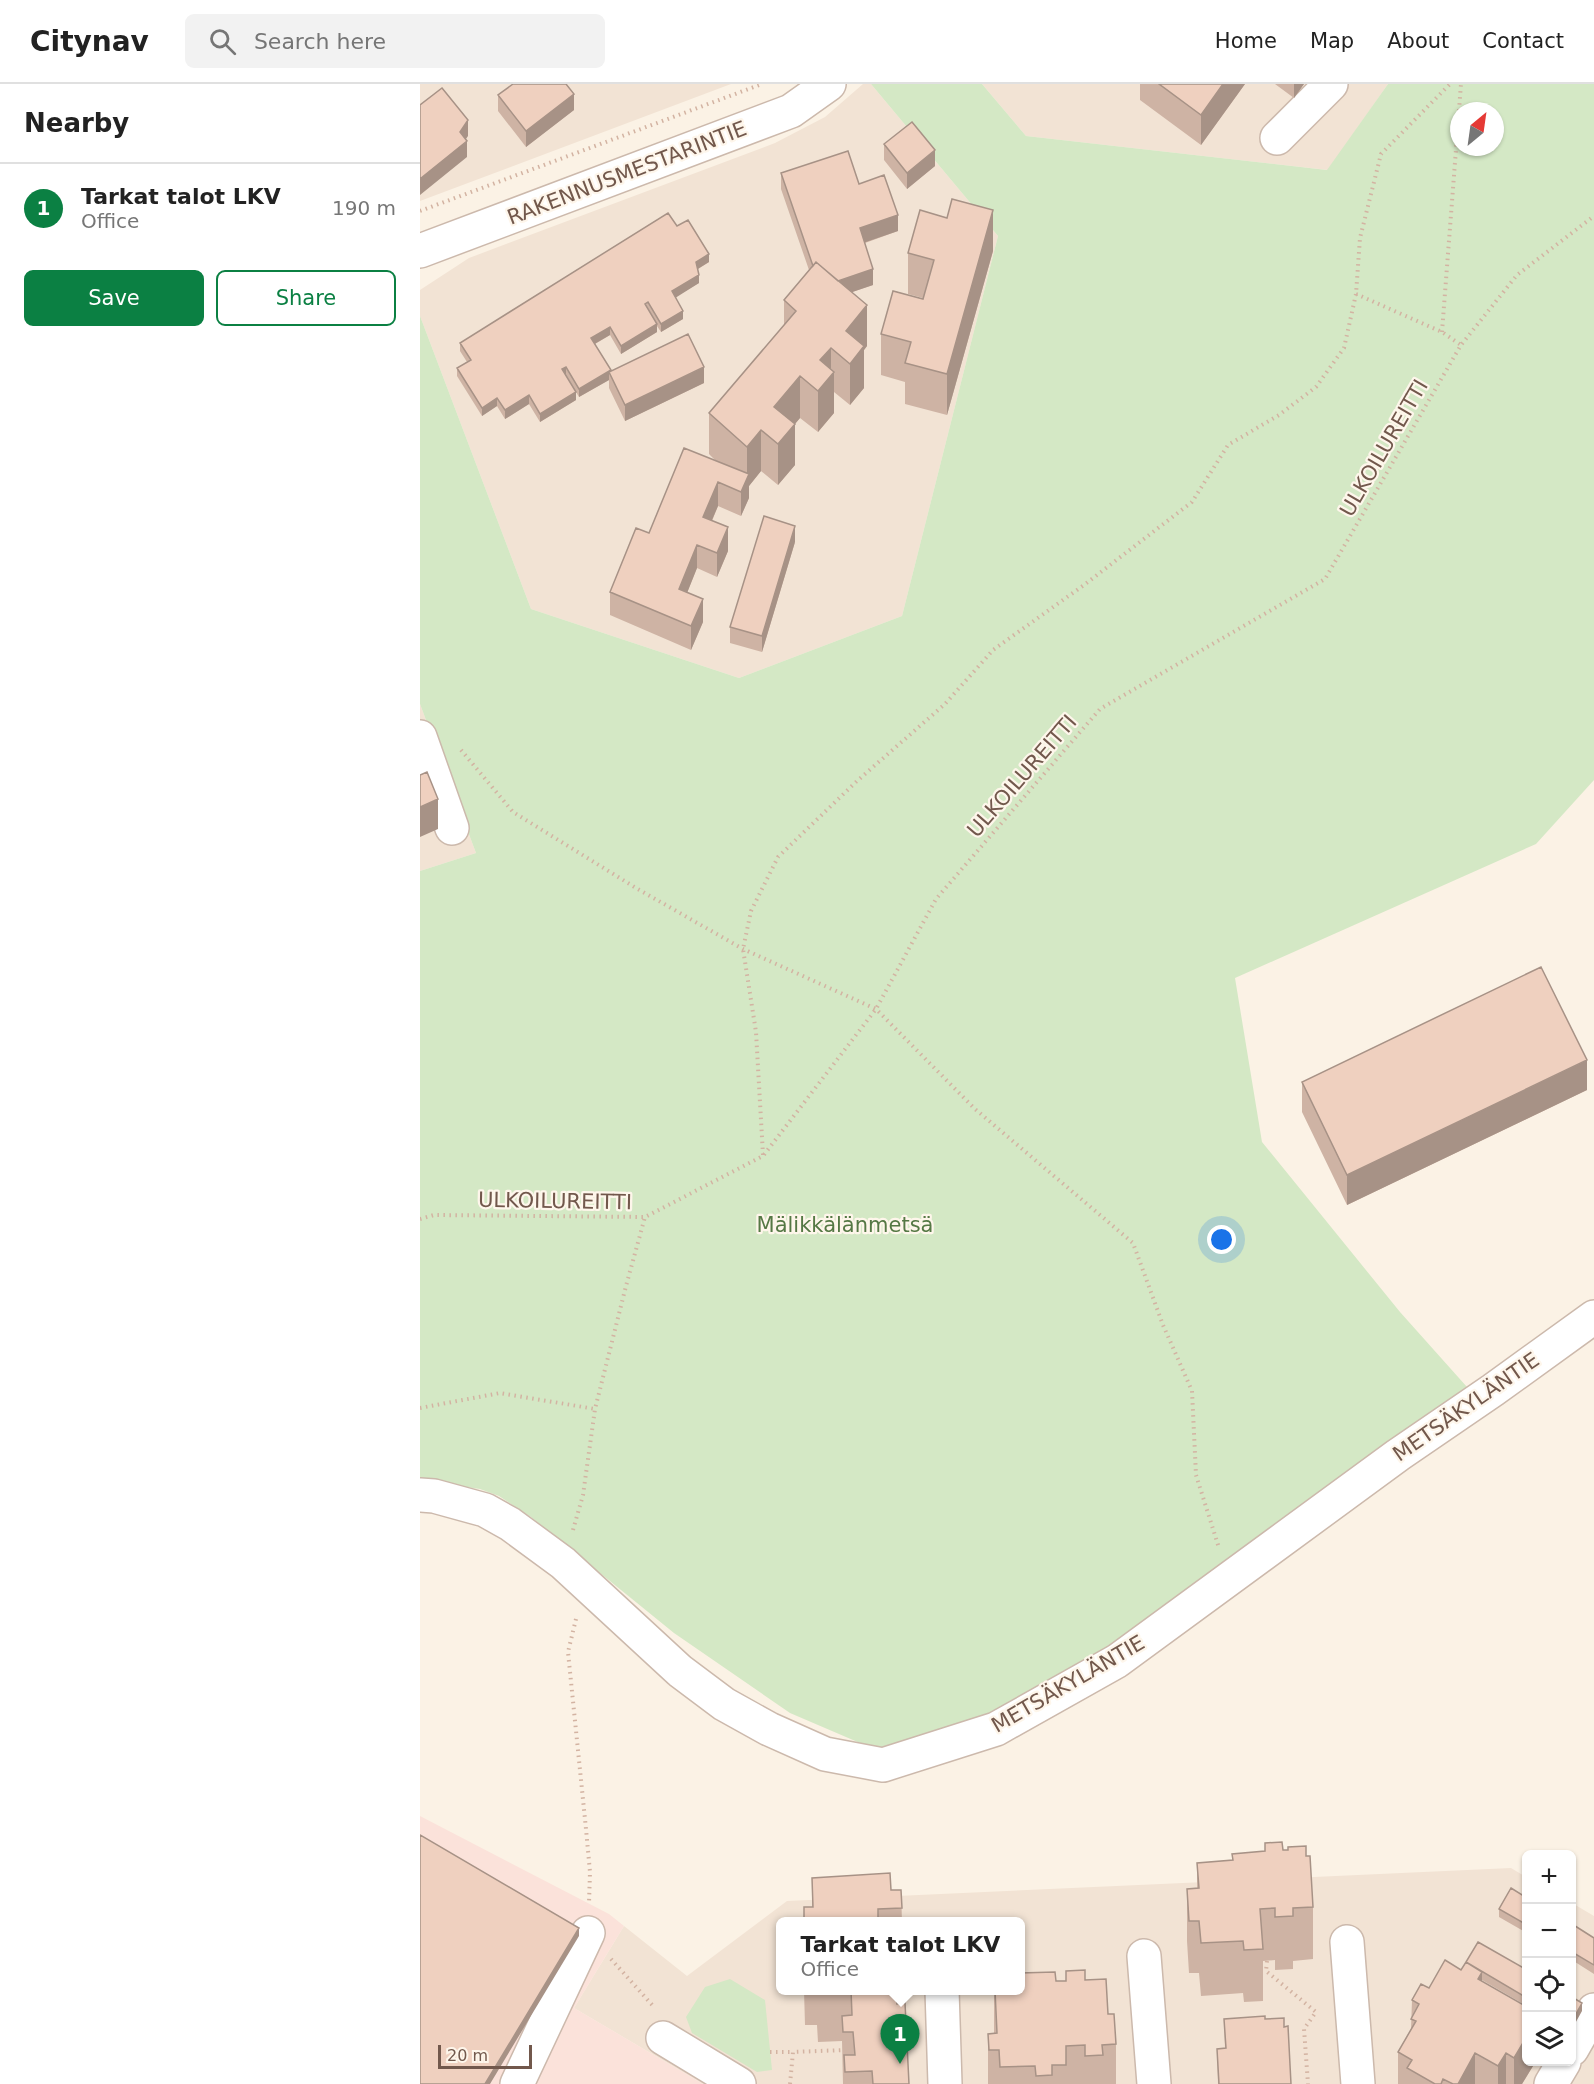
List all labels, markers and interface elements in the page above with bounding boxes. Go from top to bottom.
search box [185,14,605,68]
text: Citynav [30,25,149,58]
icon: search [206,25,239,58]
text: Search here [254,29,386,54]
text: Home [1215,29,1277,53]
text: Map [1310,29,1354,53]
text: About [1387,29,1449,53]
text: Contact [1482,29,1564,53]
north arrow [1450,102,1504,156]
text: Nearby [24,108,129,138]
street label: RAKENNUSMESTARINTIE [504,116,750,230]
text: Tarkat talot LKV [81,184,281,209]
text: 1 [37,196,50,220]
text: 190 m [332,196,396,220]
text: Office [81,209,139,233]
button: Save [24,270,204,326]
button: Share [216,270,396,326]
street label: ULKOILUREITTI [1335,375,1433,521]
street label: ULKOILUREITTI [962,710,1082,842]
street label: ULKOILUREITTI [478,1188,632,1214]
park label: Mälikkälänmetsä [757,1213,933,1237]
your location [1207,1225,1236,1254]
street label: METSÄKYLÄNTIE [1388,1347,1544,1466]
street label: METSÄKYLÄNTIE [987,1630,1149,1738]
map controls [1522,1850,1576,2066]
button: + [1522,1850,1576,1904]
button: − [1522,1904,1576,1958]
popup [776,1917,1025,1995]
text: Tarkat talot LKV [801,1932,1000,1957]
text: Office [801,1957,859,1981]
button: locate [1522,1958,1576,2012]
button: layers [1522,2012,1576,2066]
pin: 1 [880,2014,920,2064]
scale bar [438,2042,532,2070]
text: 20 m [447,2046,488,2065]

